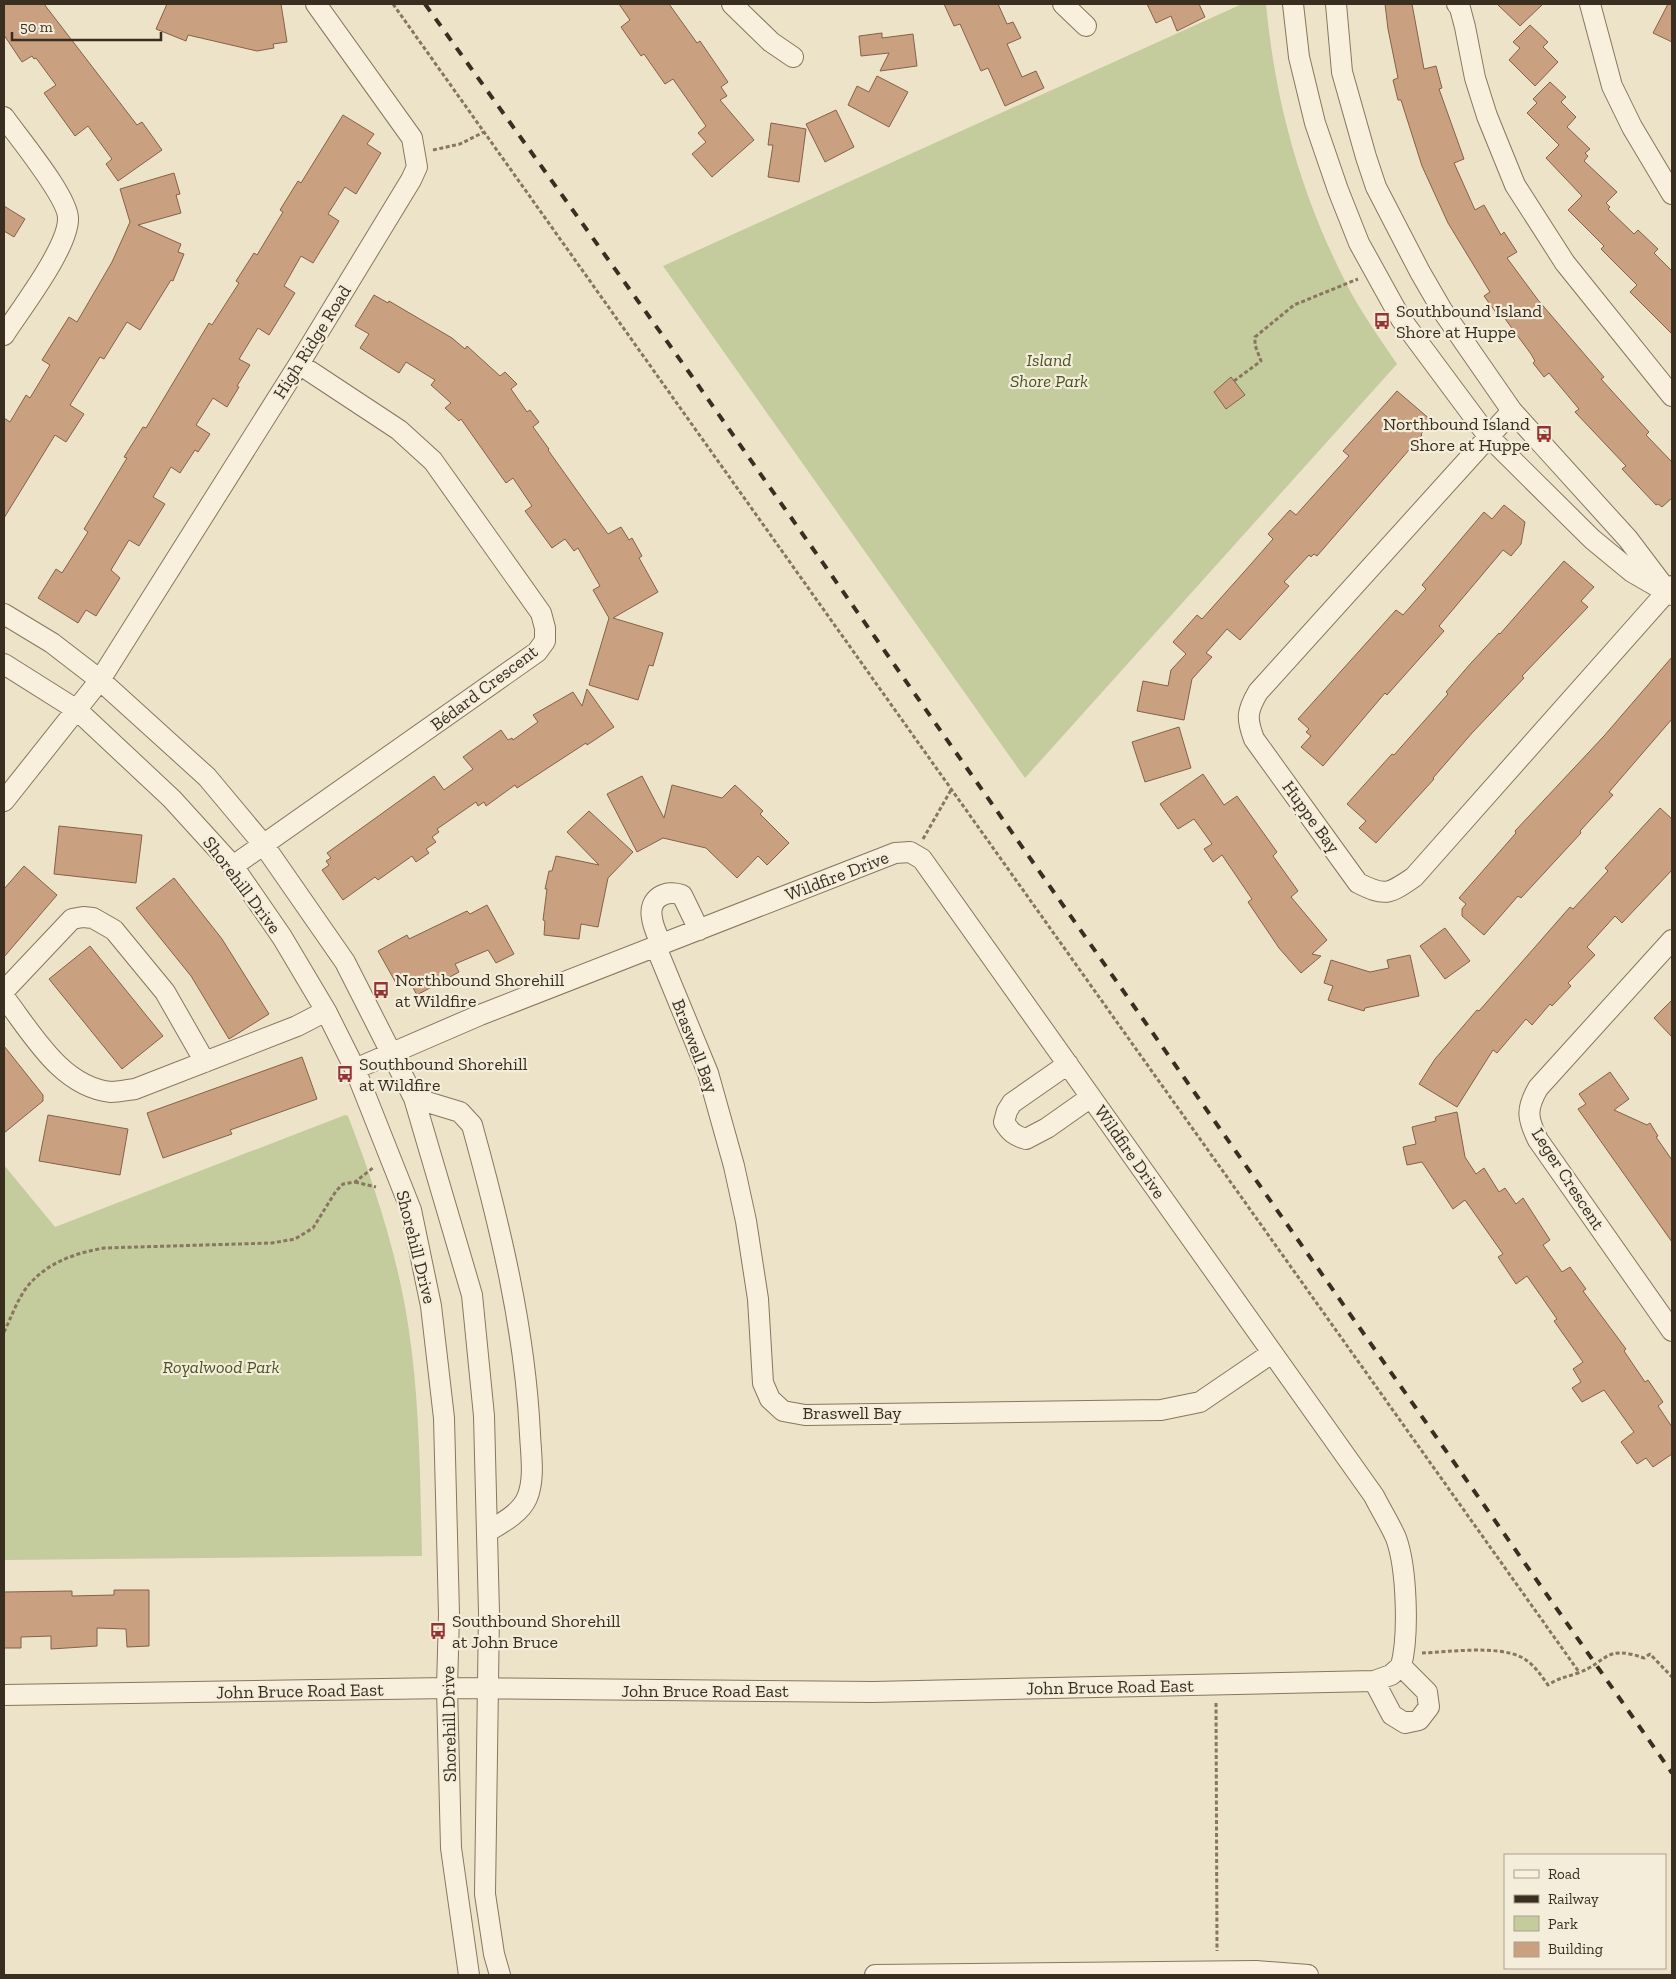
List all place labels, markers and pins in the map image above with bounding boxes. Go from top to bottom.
place label: Southbound Island Shore at Huppe [1396,300,1542,343]
bus stop icon: Southbound Island Shore at Huppe [1372,311,1392,331]
place label: Northbound Island Shore at Huppe [1383,413,1530,456]
bus stop icon: Northbound Island Shore at Huppe [1534,424,1554,444]
place label: Northbound Shorehill at Wildfire [395,969,565,1012]
bus stop icon: Northbound Shorehill at Wildfire [371,980,391,1000]
place label: Southbound Shorehill at Wildfire [359,1053,528,1096]
bus stop icon: Southbound Shorehill at Wildfire [335,1064,355,1084]
place label: Southbound Shorehill at John Bruce [452,1610,621,1653]
bus stop icon: Southbound Shorehill at John Bruce [428,1621,448,1641]

